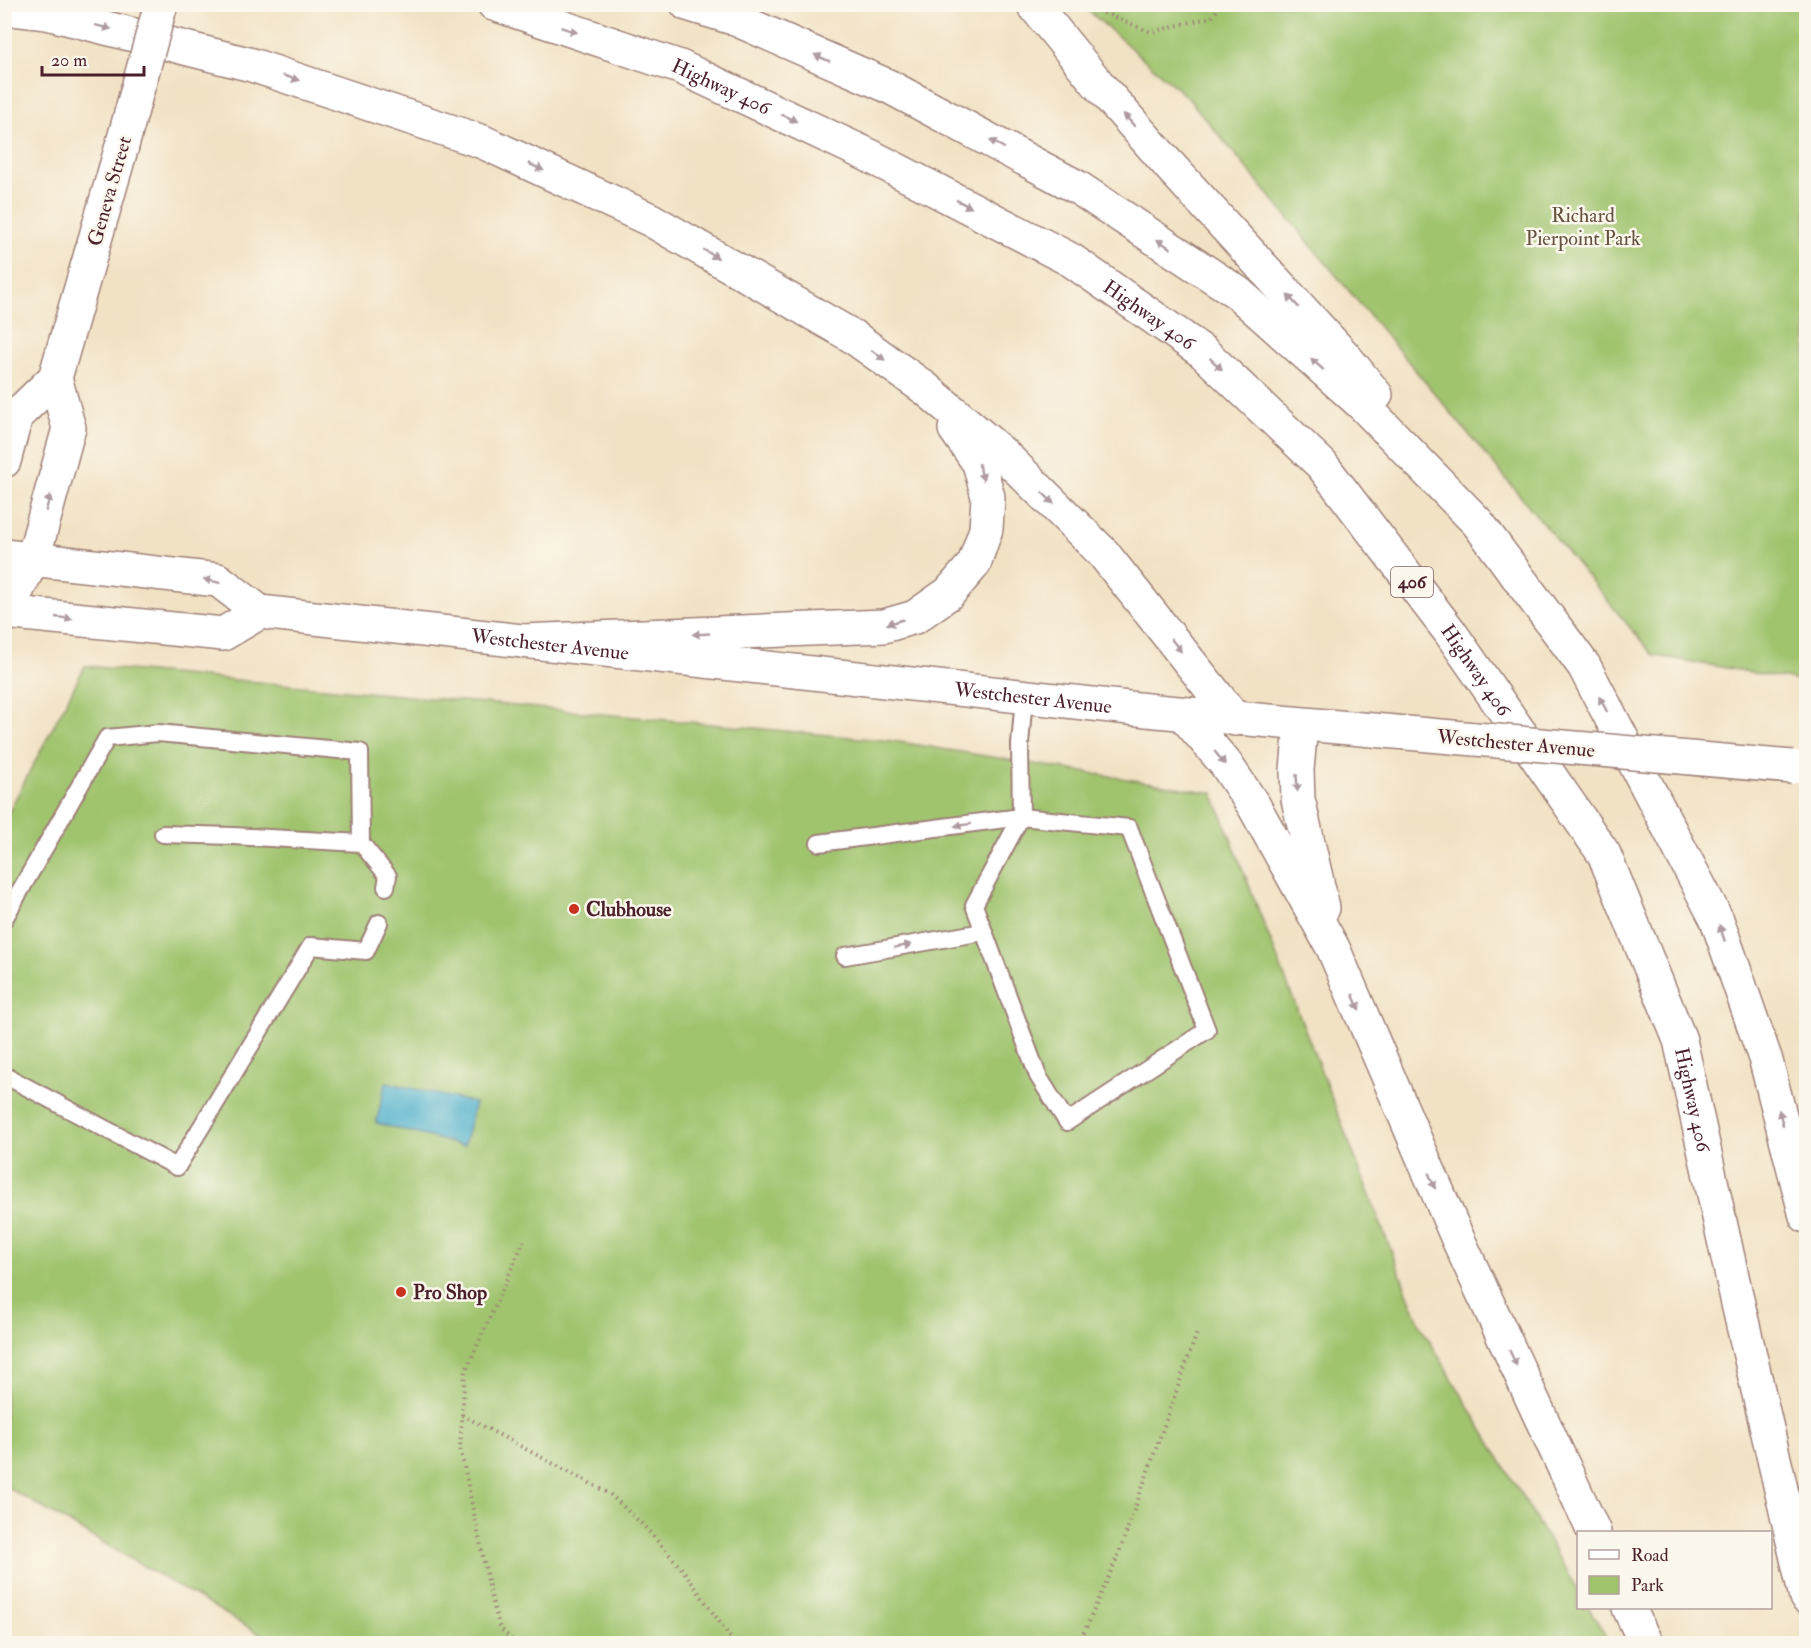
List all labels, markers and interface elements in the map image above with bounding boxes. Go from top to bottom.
one-way arrow [94,23,112,33]
one-way arrow [560,25,578,35]
scale bar [42,39,144,77]
text: 20 m [51,49,87,72]
street label: Highway 406 [668,53,775,121]
one-way arrow [814,53,831,62]
one-way arrow [282,74,300,83]
one-way arrow [1123,112,1136,127]
one-way arrow [781,113,798,122]
street label: Geneva Street [82,133,137,249]
one-way arrow [988,139,1005,149]
one-way arrow [528,162,546,172]
one-way arrow [955,199,972,209]
park label: Richard Pierpoint Park [1526,203,1641,252]
one-way arrow [1156,239,1172,250]
one-way arrow [702,249,719,259]
street label: Highway 406 [1098,274,1201,356]
one-way arrow [1287,294,1300,309]
one-way arrow [870,348,885,360]
one-way arrow [1209,357,1223,371]
one-way arrow [1310,358,1325,371]
one-way arrow [977,463,987,481]
one-way arrow [1040,491,1055,505]
one-way arrow [44,494,54,512]
road number: 406 [1391,567,1433,597]
one-way arrow [203,575,221,585]
one-way arrow [54,613,73,623]
one-way arrow [886,618,904,627]
street label: Highway 406 [1435,619,1517,722]
street label: Westchester Avenue [469,623,630,666]
one-way arrow [691,629,710,638]
one-way arrow [1169,637,1181,652]
street label: Westchester Avenue [952,677,1113,719]
one-way arrow [1599,695,1608,712]
street label: Westchester Avenue [1435,724,1596,763]
one-way arrow [1214,750,1227,766]
one-way arrow [1293,774,1302,793]
one-way arrow [953,820,972,830]
place label: Clubhouse [586,897,672,922]
marker: Clubhouse [567,902,581,916]
one-way arrow [1716,924,1726,942]
one-way arrow [893,941,912,950]
one-way arrow [1351,993,1361,1011]
street label: Highway 406 [1669,1045,1716,1155]
one-way arrow [1776,1109,1785,1127]
one-way arrow [1428,1172,1438,1190]
place label: Pro Shop [413,1280,487,1306]
marker: Pro Shop [394,1285,408,1299]
one-way arrow [1509,1350,1518,1367]
legend [1577,1531,1772,1609]
text: Road [1631,1544,1669,1567]
text: Park [1631,1574,1664,1597]

